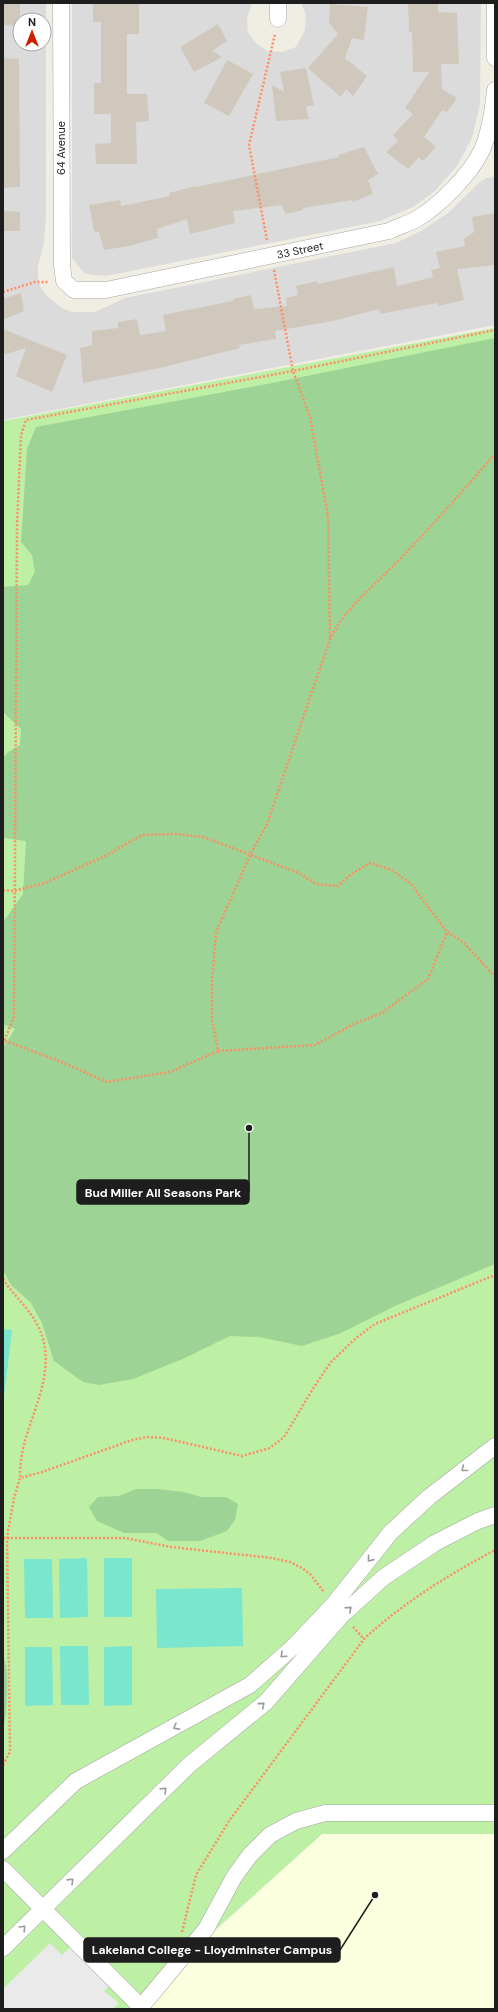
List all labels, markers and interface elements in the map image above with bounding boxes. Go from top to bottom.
north arrow [12,12,52,52]
text: N [28,15,36,29]
street label: 64 Avenue [54,121,68,175]
street label: 33 Street [276,238,324,262]
callout: Bud Miller All Seasons Park [77,1180,249,1204]
text: Bud Miller All Seasons Park [85,1185,241,1201]
one-way arrow [461,1464,468,1471]
one-way arrow [368,1554,375,1561]
one-way arrow [344,1606,352,1613]
one-way arrow [281,1650,288,1657]
one-way arrow [257,1702,264,1709]
one-way arrow [173,1722,180,1729]
one-way arrow [159,1787,167,1795]
one-way arrow [66,1878,74,1886]
one-way arrow [18,1925,26,1933]
callout: Lakeland College - Lloydminster Campus [84,1938,340,1962]
text: Lakeland College - Lloydminster Campus [92,1942,332,1958]

